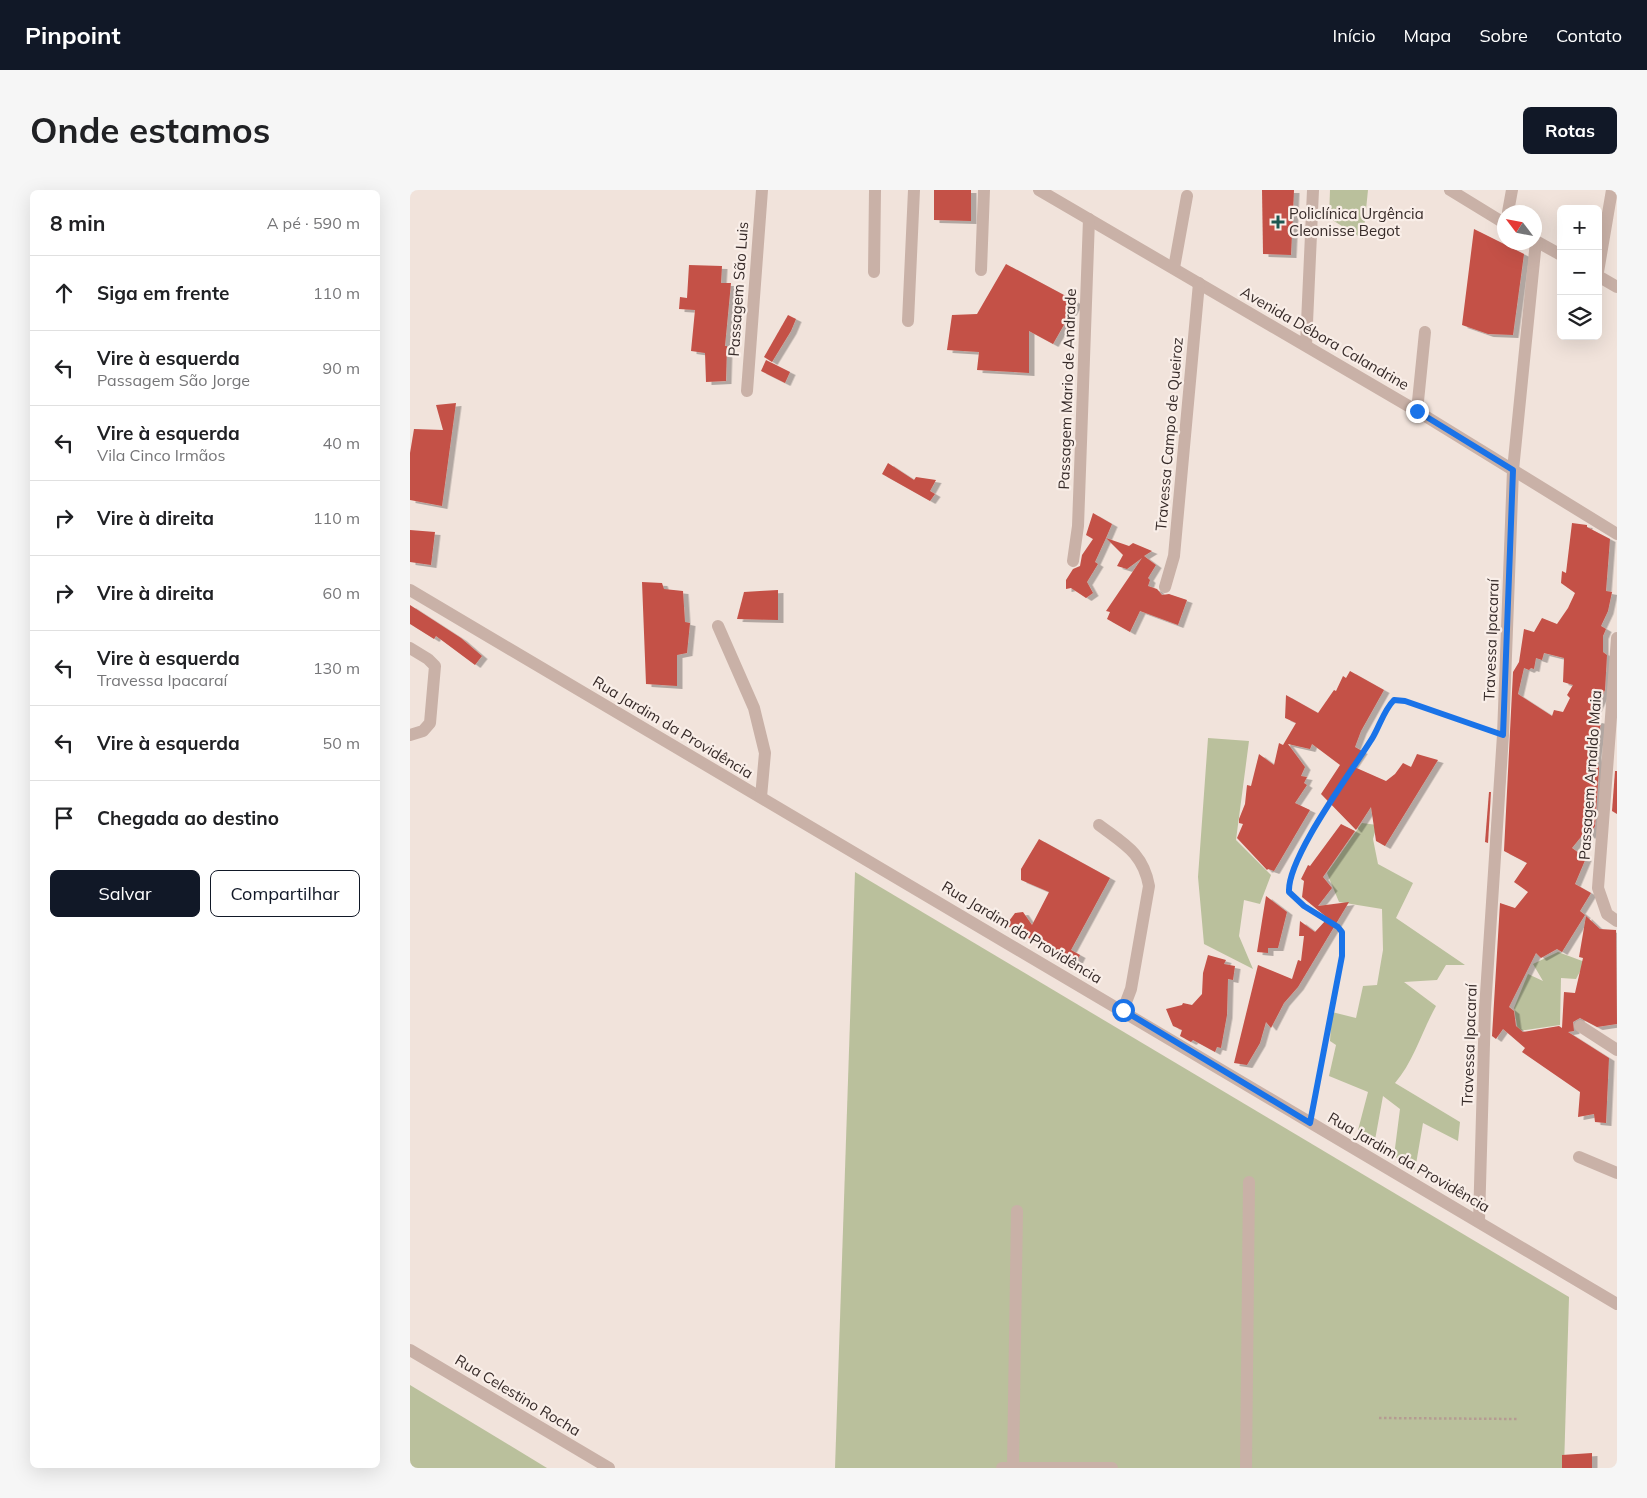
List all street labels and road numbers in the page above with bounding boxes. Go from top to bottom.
street label: Passagem São Luis [724,221,752,357]
street label: Avenida Débora Calandrine [1237,282,1413,394]
street label: Passagem Mario de Andrade [1054,288,1080,490]
street label: Travessa Campo de Queiroz [1151,336,1187,532]
street label: Travessa Ipacaraí [1479,577,1503,701]
street label: Rua Jardim da Providência [589,672,757,782]
street label: Passagem Arnaldo Maia [1575,689,1605,861]
street label: Rua Jardim da Providência [938,877,1106,987]
street label: Travessa Ipacaraí [1457,982,1481,1106]
street label: Rua Jardim da Providência [1325,1108,1493,1216]
street label: Rua Celestino Rocha [452,1350,584,1440]

